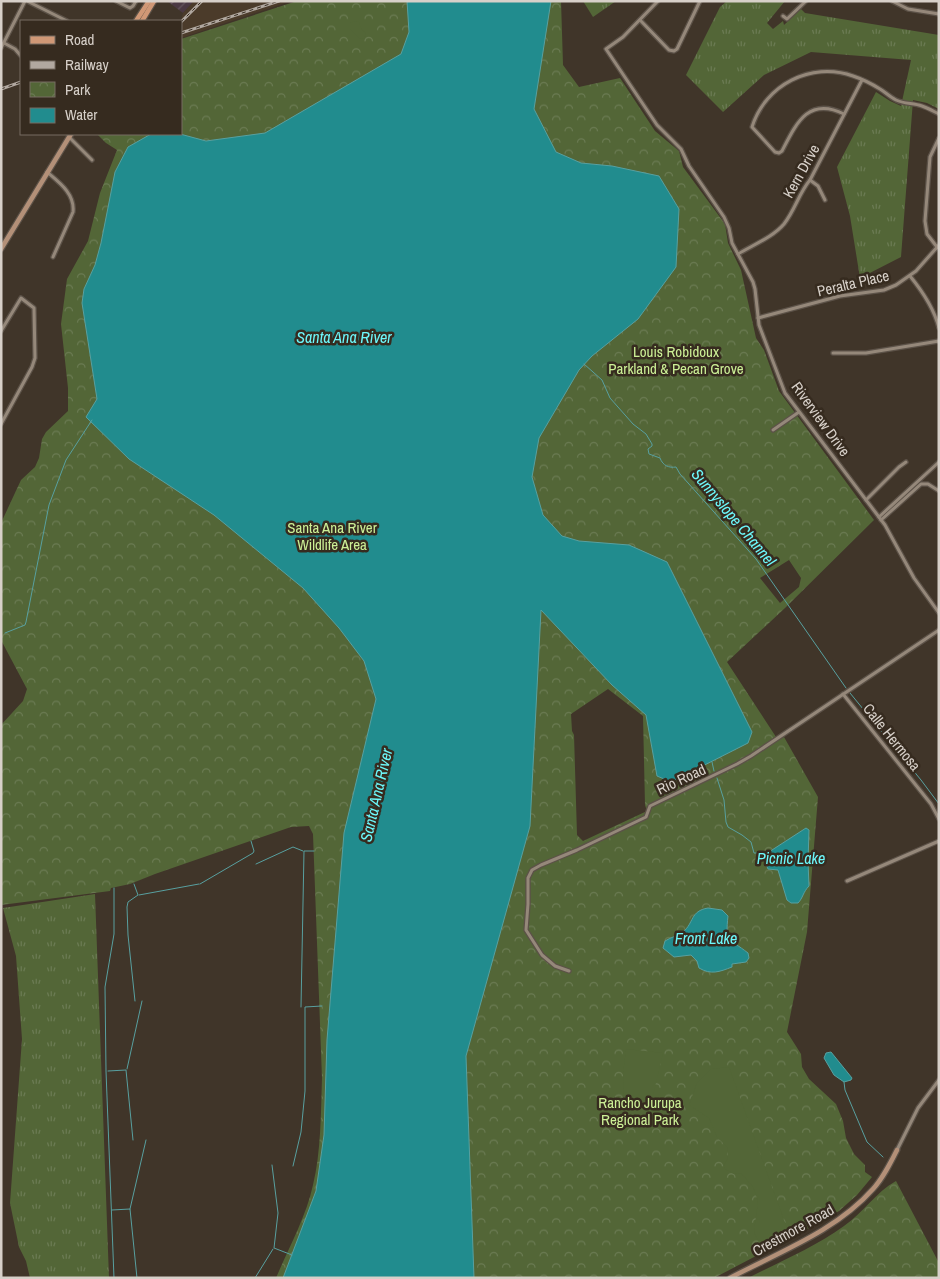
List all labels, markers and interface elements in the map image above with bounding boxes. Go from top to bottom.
legend [20,20,182,135]
text: Road [65,29,94,50]
text: Railway [65,54,110,75]
text: Park [65,79,91,100]
text: Water [65,104,97,125]
street label: Kern Drive [778,140,825,202]
street label: Peralta Place [815,265,891,301]
water label: Santa Ana River [296,326,392,348]
park label: Louis Robidoux Parkland & Pecan Grove [608,341,744,379]
street label: Riverview Drive [787,377,855,461]
water label: Sunnyslope Channel [687,464,782,571]
park label: Santa Ana River Wildlife Area [287,517,377,555]
street label: Calle Hermosa [858,699,926,775]
water label: Santa Ana River [355,745,398,844]
street label: Rio Road [653,759,709,799]
water label: Picnic Lake [757,847,825,869]
water label: Front Lake [675,927,737,949]
park label: Rancho Jurupa Regional Park [598,1092,682,1130]
street label: Crestmore Road [748,1199,838,1261]

